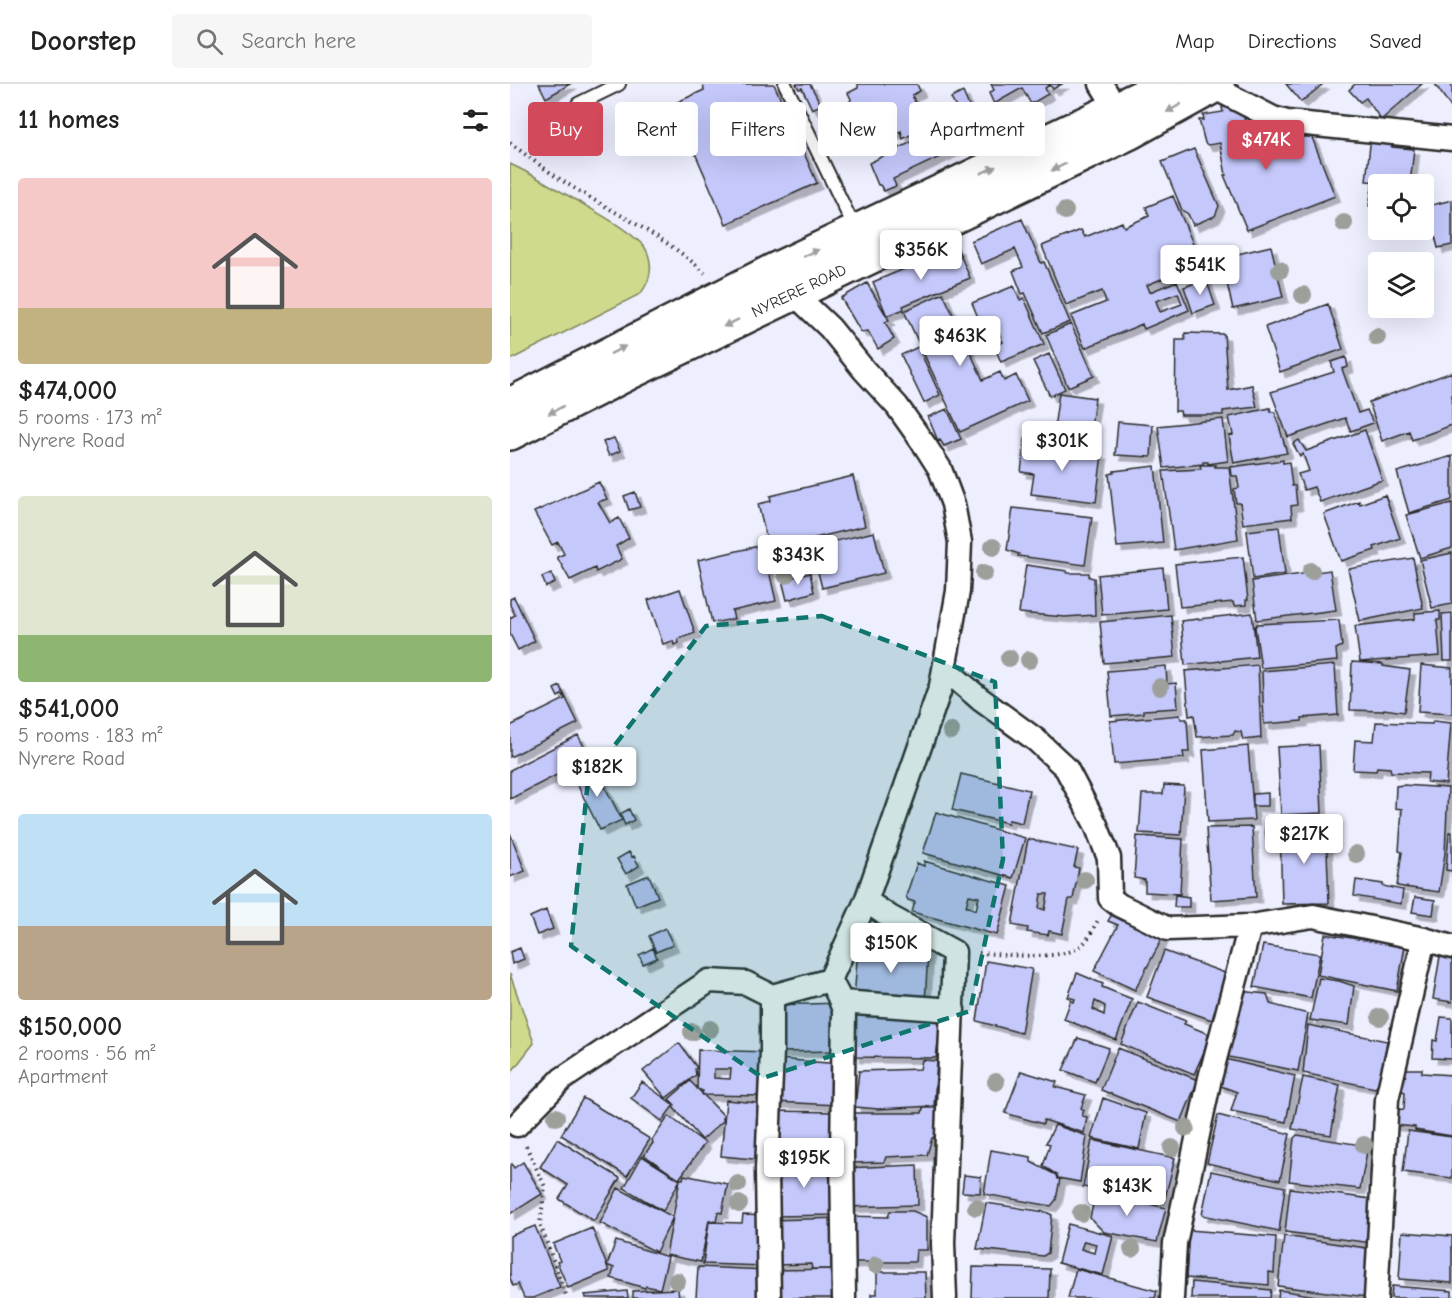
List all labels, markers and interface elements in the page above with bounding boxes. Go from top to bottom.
search box [172,14,592,68]
text: Doorstep [30,25,136,57]
icon: search [193,25,226,58]
text: Search here [241,28,356,54]
text: Map [1175,29,1215,53]
text: Directions [1248,29,1337,53]
text: Saved [1370,29,1422,53]
chip: Buy [528,102,603,156]
chip: Rent [615,102,698,156]
chip: Filters [710,102,806,156]
chip: New [818,102,897,156]
chip: Apartment [909,102,1045,156]
one-way arrow [1165,103,1182,113]
icon: filters [459,104,492,137]
text: 11 homes [18,105,119,135]
pin: $474K [1224,120,1308,171]
text: $474K [1241,128,1291,151]
one-way arrow [1050,162,1067,171]
one-way arrow [979,165,997,175]
map controls [1368,174,1434,318]
button: locate [1368,174,1434,240]
icon: home [201,217,309,325]
pin: $356K [879,230,963,281]
text: $356K [894,238,948,261]
pin: $541K [1158,245,1242,296]
one-way arrow [803,248,820,257]
button: layers [1368,252,1434,318]
text: $541K [1174,253,1226,276]
street label: NYRERE ROAD [749,260,849,321]
pin: $463K [918,316,1002,367]
one-way arrow [723,319,740,328]
text: $463K [934,324,987,347]
one-way arrow [610,345,627,354]
text: $474,000 [18,376,117,406]
one-way arrow [548,405,565,414]
text: 5 rooms · 173 m² [18,406,162,429]
pin: $301K [1020,421,1104,472]
text: Nyrere Road [18,429,125,452]
text: $301K [1036,429,1088,452]
icon: home [201,535,309,643]
pin: $343K [756,535,840,586]
text: $343K [772,543,824,566]
text: $541,000 [18,694,119,724]
text: 5 rooms · 183 m² [18,724,163,747]
text: Nyrere Road [18,747,125,770]
pin: $182K [555,747,639,798]
text: $182K [571,755,623,778]
pin: $217K [1262,814,1346,865]
text: $217K [1279,822,1329,845]
icon: home [201,853,309,961]
pin: $150K [849,923,933,974]
text: $150K [864,931,918,954]
text: $150,000 [18,1012,122,1042]
text: 2 rooms · 56 m² [18,1042,156,1065]
text: Apartment [18,1065,108,1088]
pin: $195K [762,1138,846,1189]
text: $195K [778,1146,830,1169]
pin: $143K [1085,1166,1169,1217]
text: $143K [1102,1174,1152,1197]

